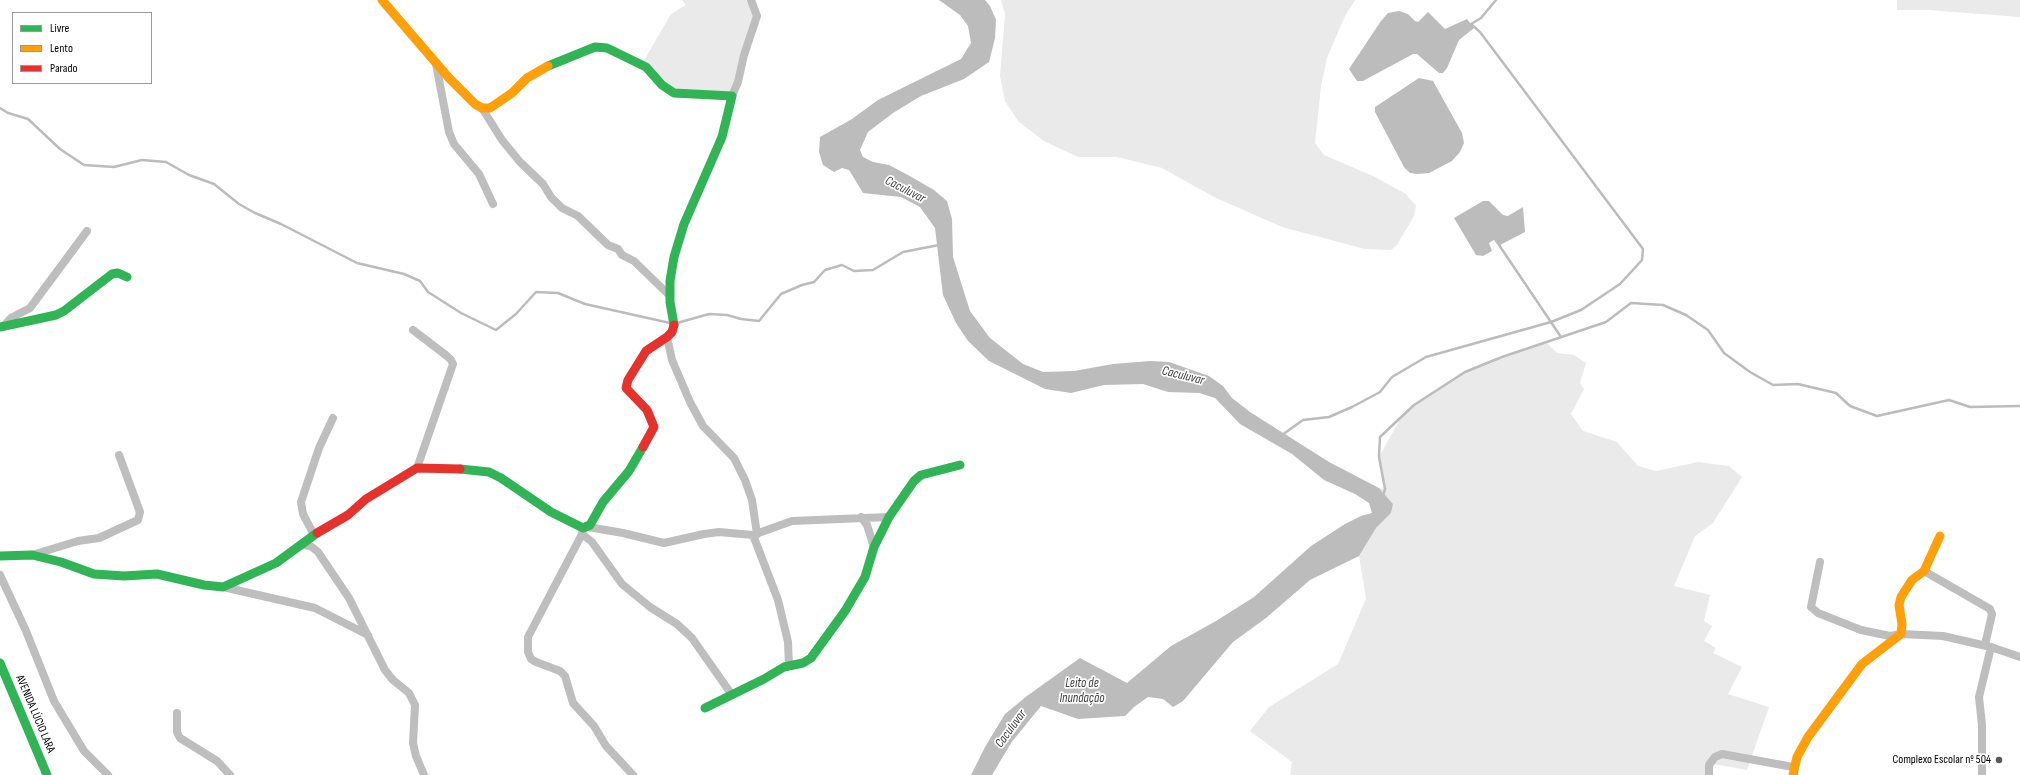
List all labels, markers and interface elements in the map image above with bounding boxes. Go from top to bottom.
legend [12,12,152,84]
text: Livre [50,21,69,36]
text: Lento [50,41,73,56]
text: Parado [50,61,77,76]
water label: Caculuvar [882,173,928,207]
water label: Caculuvar [1160,363,1206,389]
street label: AVENIDA LÚCIO LARA [12,673,58,755]
water label: Leito de Inundação [1059,676,1105,707]
water label: Caculuvar [992,707,1030,751]
place label: Complexo Escolar nº 504 [1892,753,1991,767]
marker: Complexo Escolar nº 504 [1994,755,2004,765]

